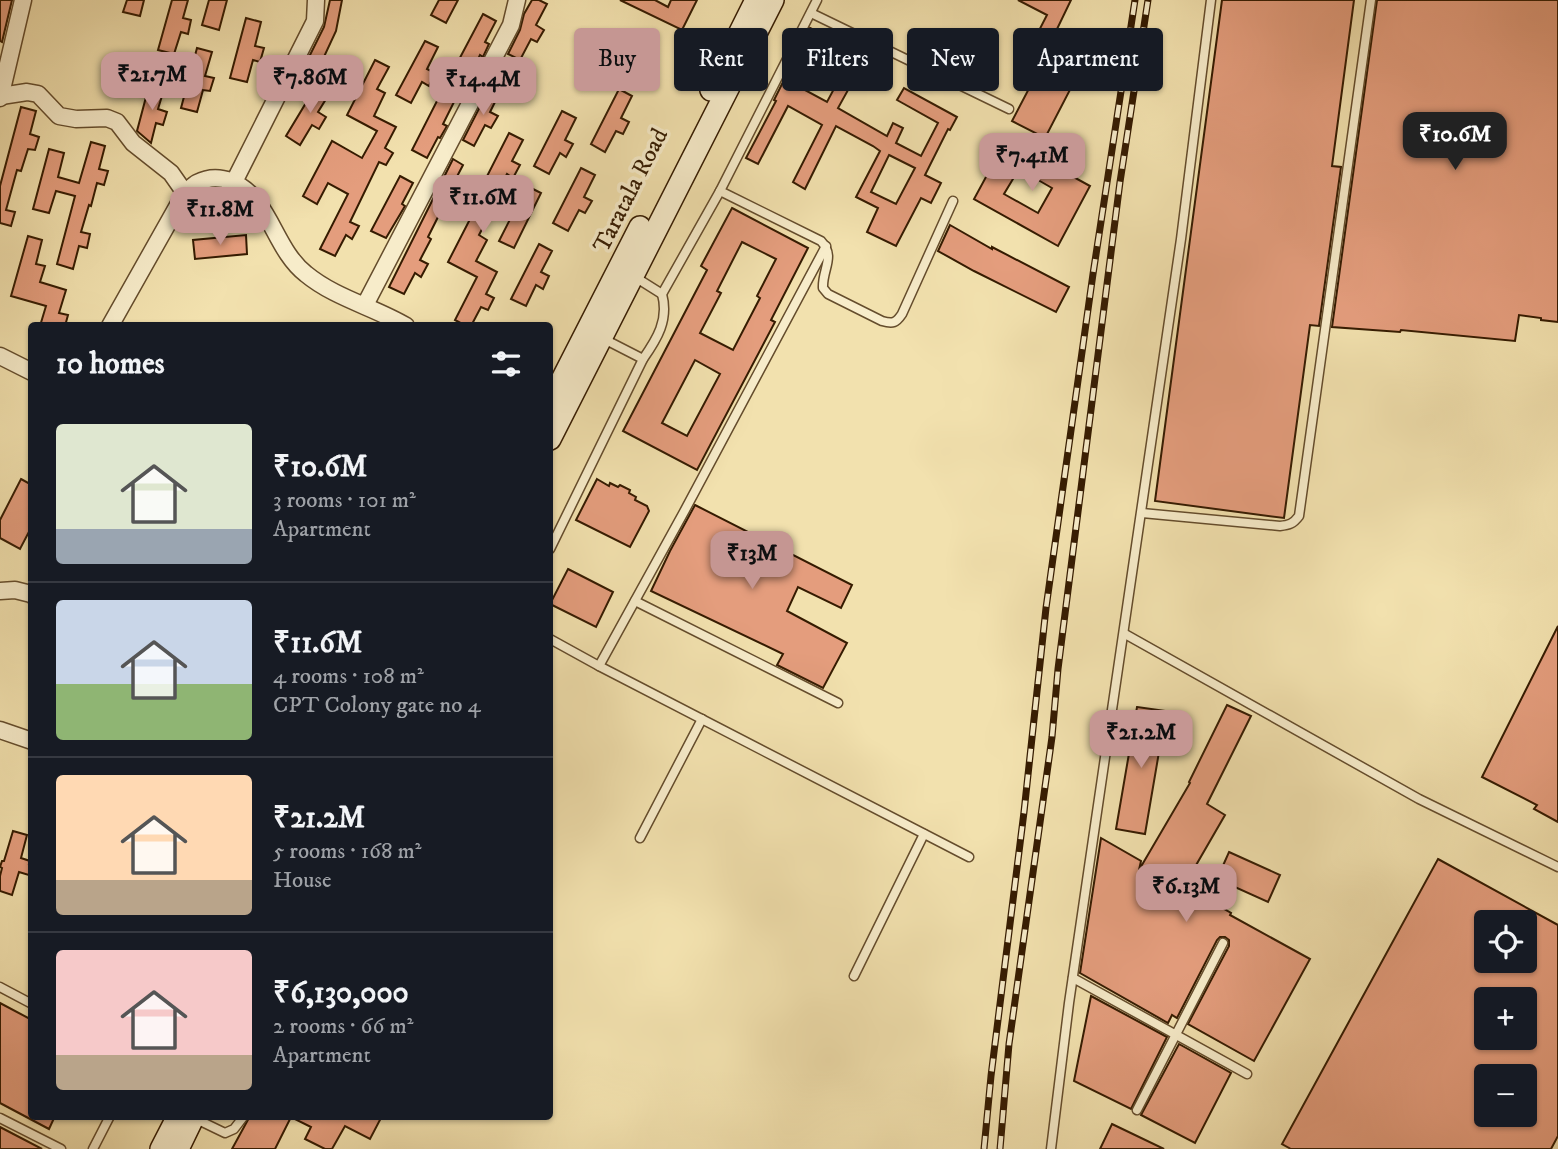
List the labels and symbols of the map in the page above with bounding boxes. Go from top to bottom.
pin: ₹21.7M [95,52,209,112]
pin: ₹7.86M [253,55,367,115]
pin: ₹14.4M [426,58,540,117]
pin: ₹10.6M [1398,113,1512,172]
street label: Taratala Road [587,123,675,258]
pin: ₹7.41M [975,134,1089,193]
pin: ₹11.6M [426,176,540,235]
pin: ₹11.8M [163,188,277,247]
pin: ₹13M [711,532,793,591]
pin: ₹21.2M [1084,710,1198,770]
pin: ₹6.13M [1129,864,1243,924]

